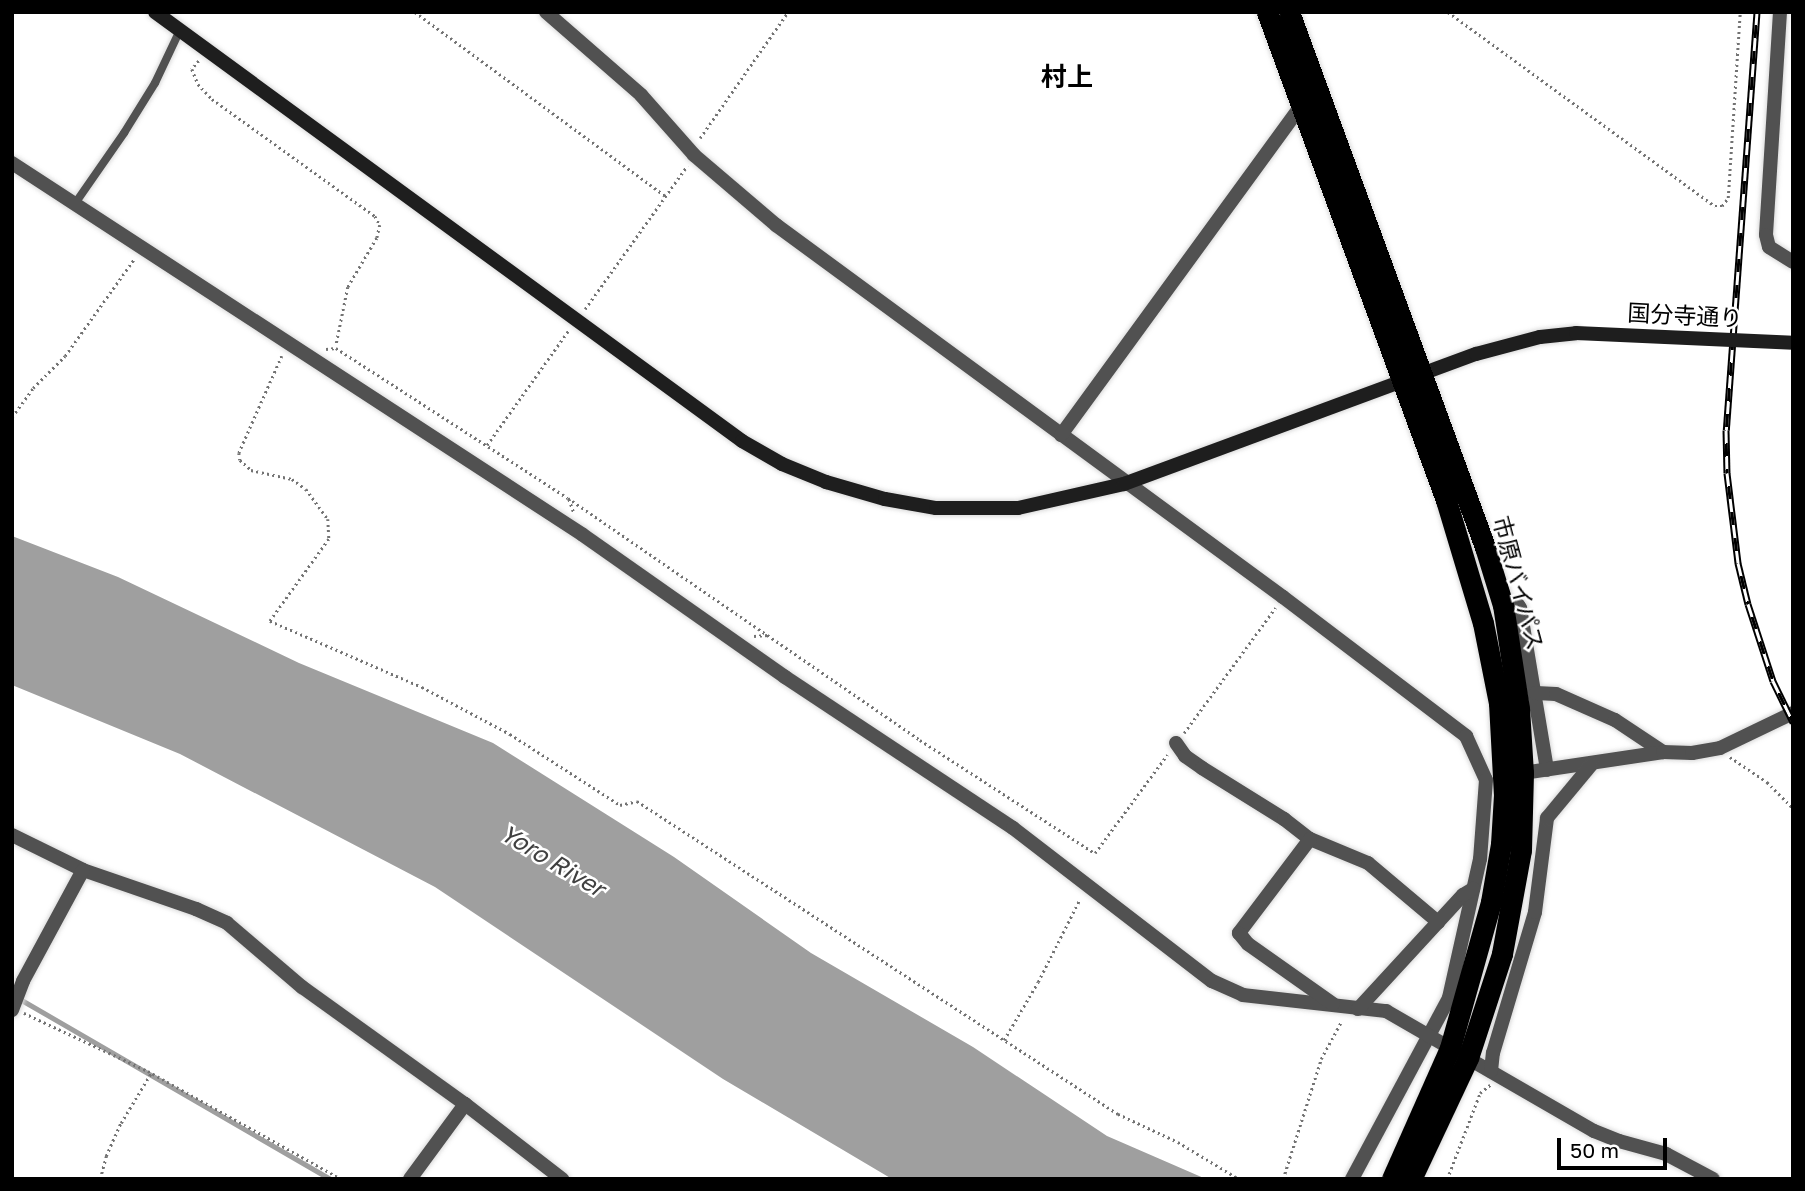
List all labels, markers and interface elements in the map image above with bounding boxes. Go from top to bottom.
district label: 村上 [1041,61,1093,93]
street label: 国分寺通り [1627,298,1743,332]
street label: 市原バイパス [1488,513,1550,653]
water label: Yoro River [496,818,610,902]
scale bar [1560,1124,1670,1168]
text: 50 m [1570,1137,1619,1163]

